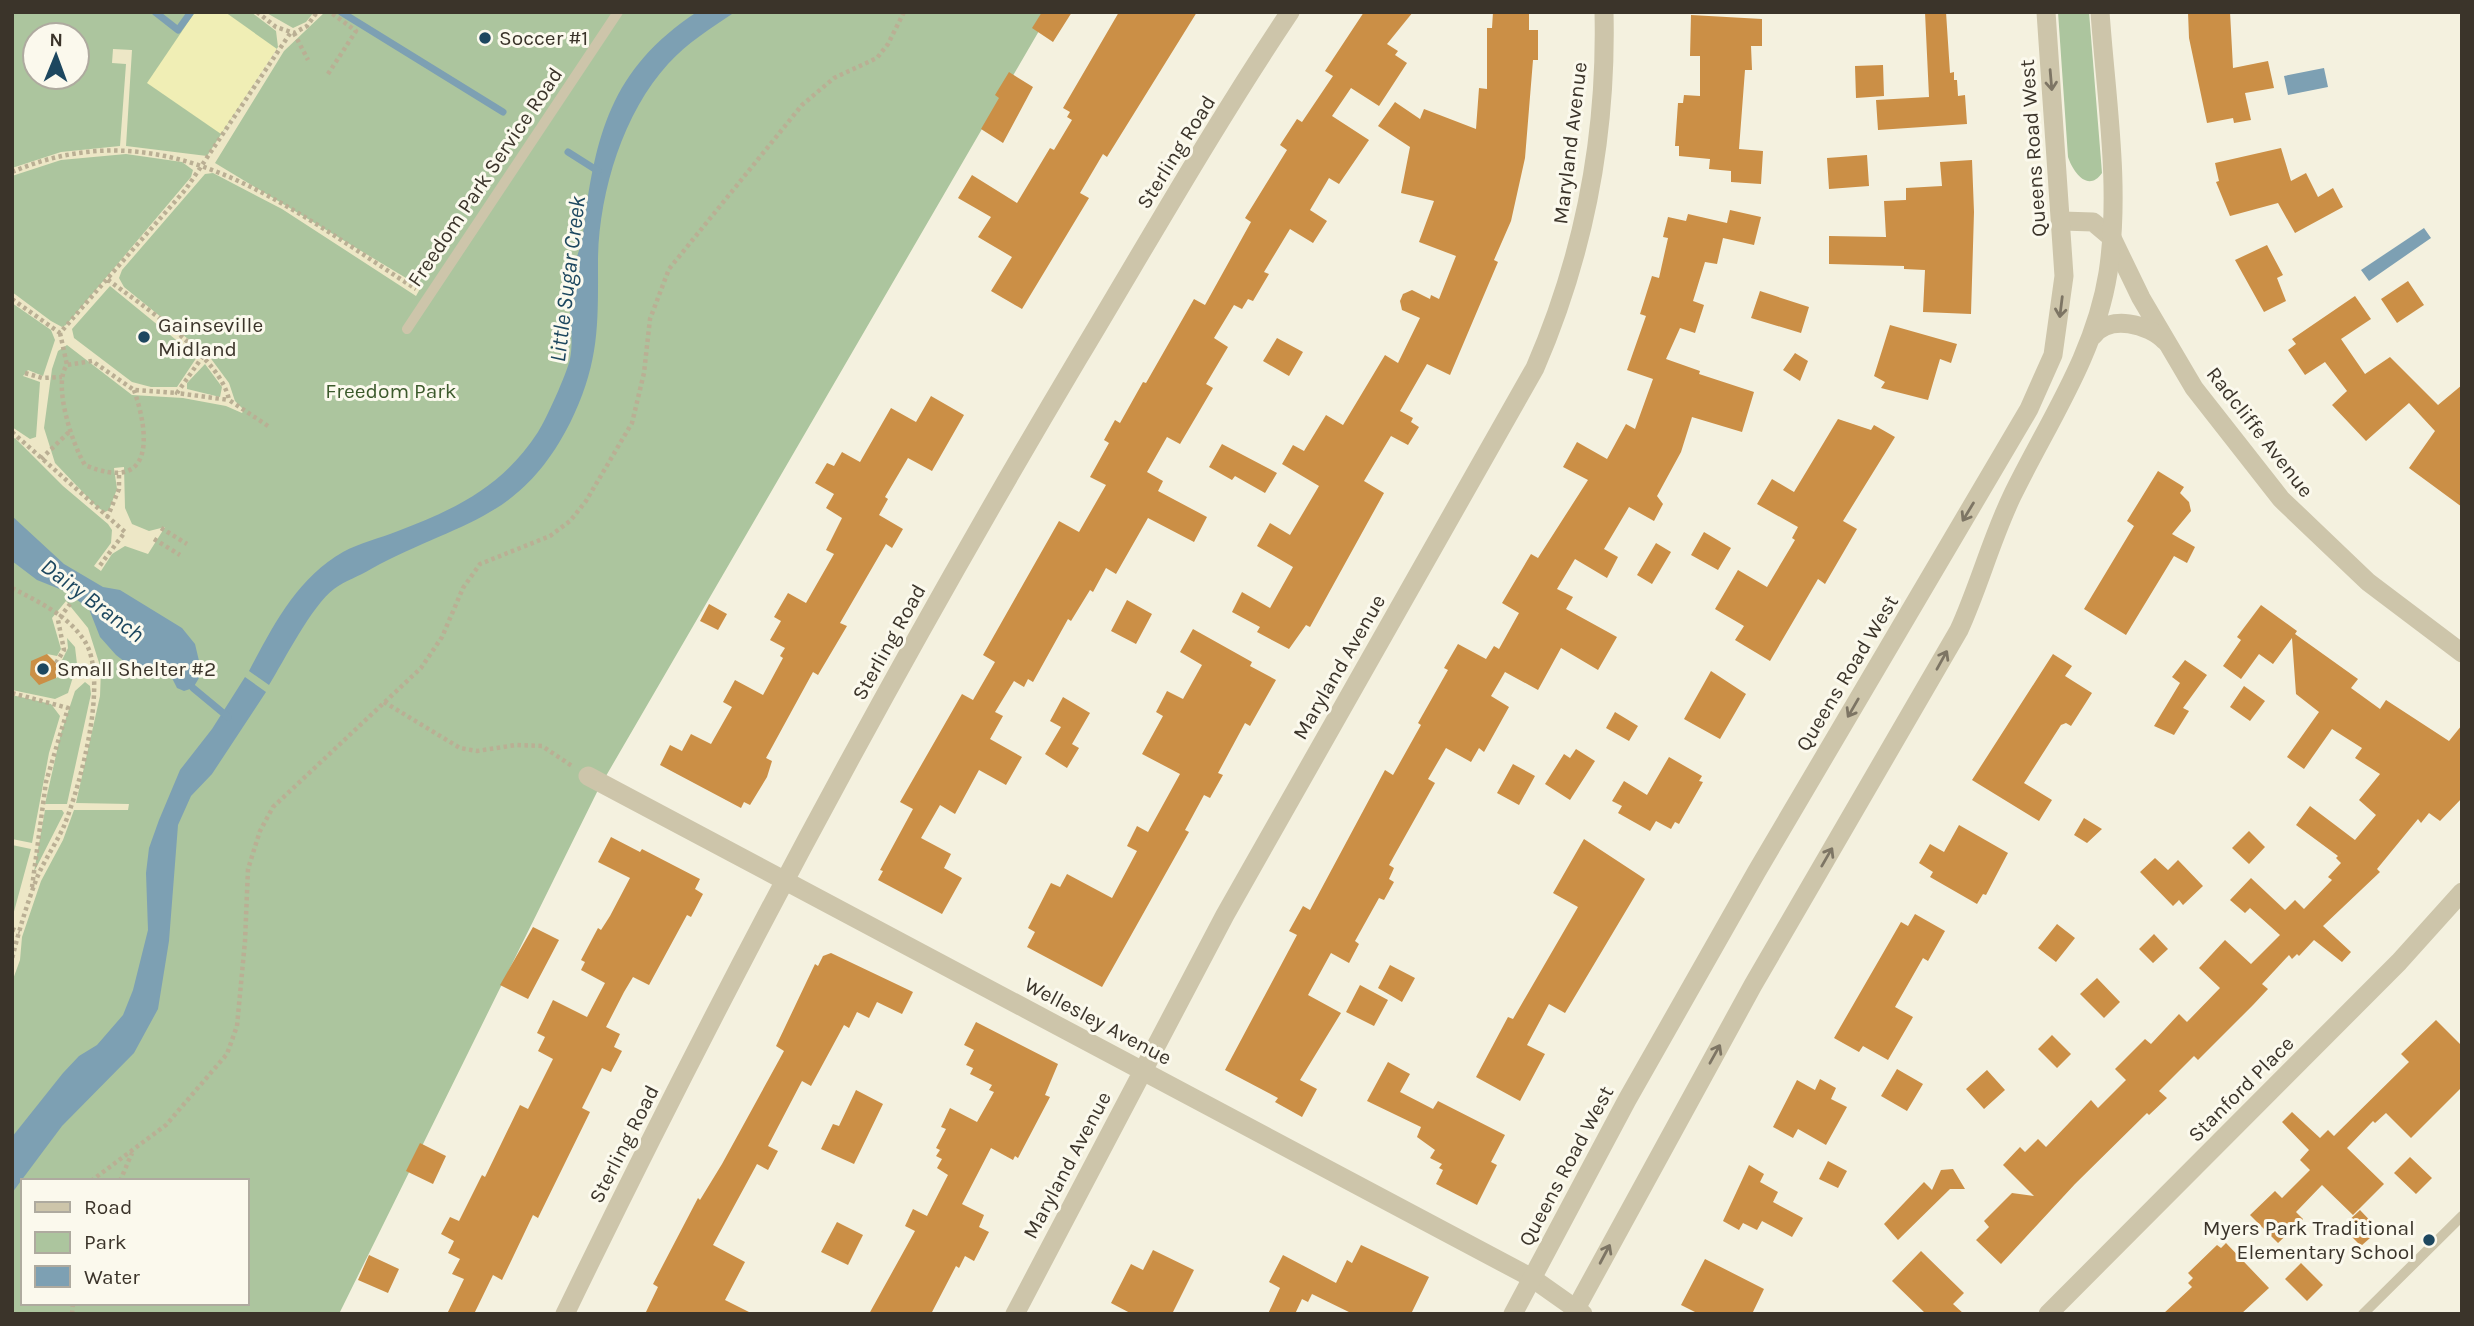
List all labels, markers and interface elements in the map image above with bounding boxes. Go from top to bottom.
north arrow [21,21,91,91]
place label: Soccer #1 [499,26,588,50]
text: N [49,29,63,51]
marker: Soccer #1 [477,30,493,46]
street label: Queens Road West [2015,58,2051,238]
street label: Maryland Avenue [1548,60,1592,226]
street label: Freedom Park Service Road [403,63,567,291]
one-way arrow [2045,69,2058,91]
street label: Sterling Road [1132,91,1220,213]
water label: Little Sugar Creek [544,194,591,364]
one-way arrow [2054,295,2067,318]
place label: Gainseville Midland [158,313,263,361]
marker: Gainseville Midland [136,329,152,345]
street label: Radcliffe Avenue [2202,362,2318,502]
park label: Freedom Park [325,379,457,403]
one-way arrow [1961,502,1975,522]
water label: Dairy Branch [36,553,150,648]
street label: Sterling Road [847,580,931,704]
street label: Maryland Avenue [1288,590,1390,744]
street label: Queens Road West [1791,591,1903,755]
one-way arrow [1936,650,1949,671]
place label: Small Shelter #2 [57,657,216,681]
marker: Small Shelter #2 [35,661,51,677]
one-way arrow [1846,698,1860,718]
one-way arrow [1821,847,1835,867]
street label: Wellesley Avenue [1020,972,1176,1070]
street label: Stanford Place [2183,1031,2299,1147]
one-way arrow [1709,1044,1722,1065]
street label: Sterling Road [584,1081,664,1207]
street label: Queens Road West [1514,1082,1618,1250]
street label: Maryland Avenue [1018,1087,1116,1243]
legend [21,1179,248,1305]
text: Road [84,1195,132,1219]
place label: Myers Park Traditional Elementary School [2203,1216,2415,1264]
text: Park [84,1230,127,1254]
marker: Myers Park Traditional Elementary School [2421,1232,2437,1248]
one-way arrow [1599,1244,1613,1264]
text: Water [84,1265,140,1289]

